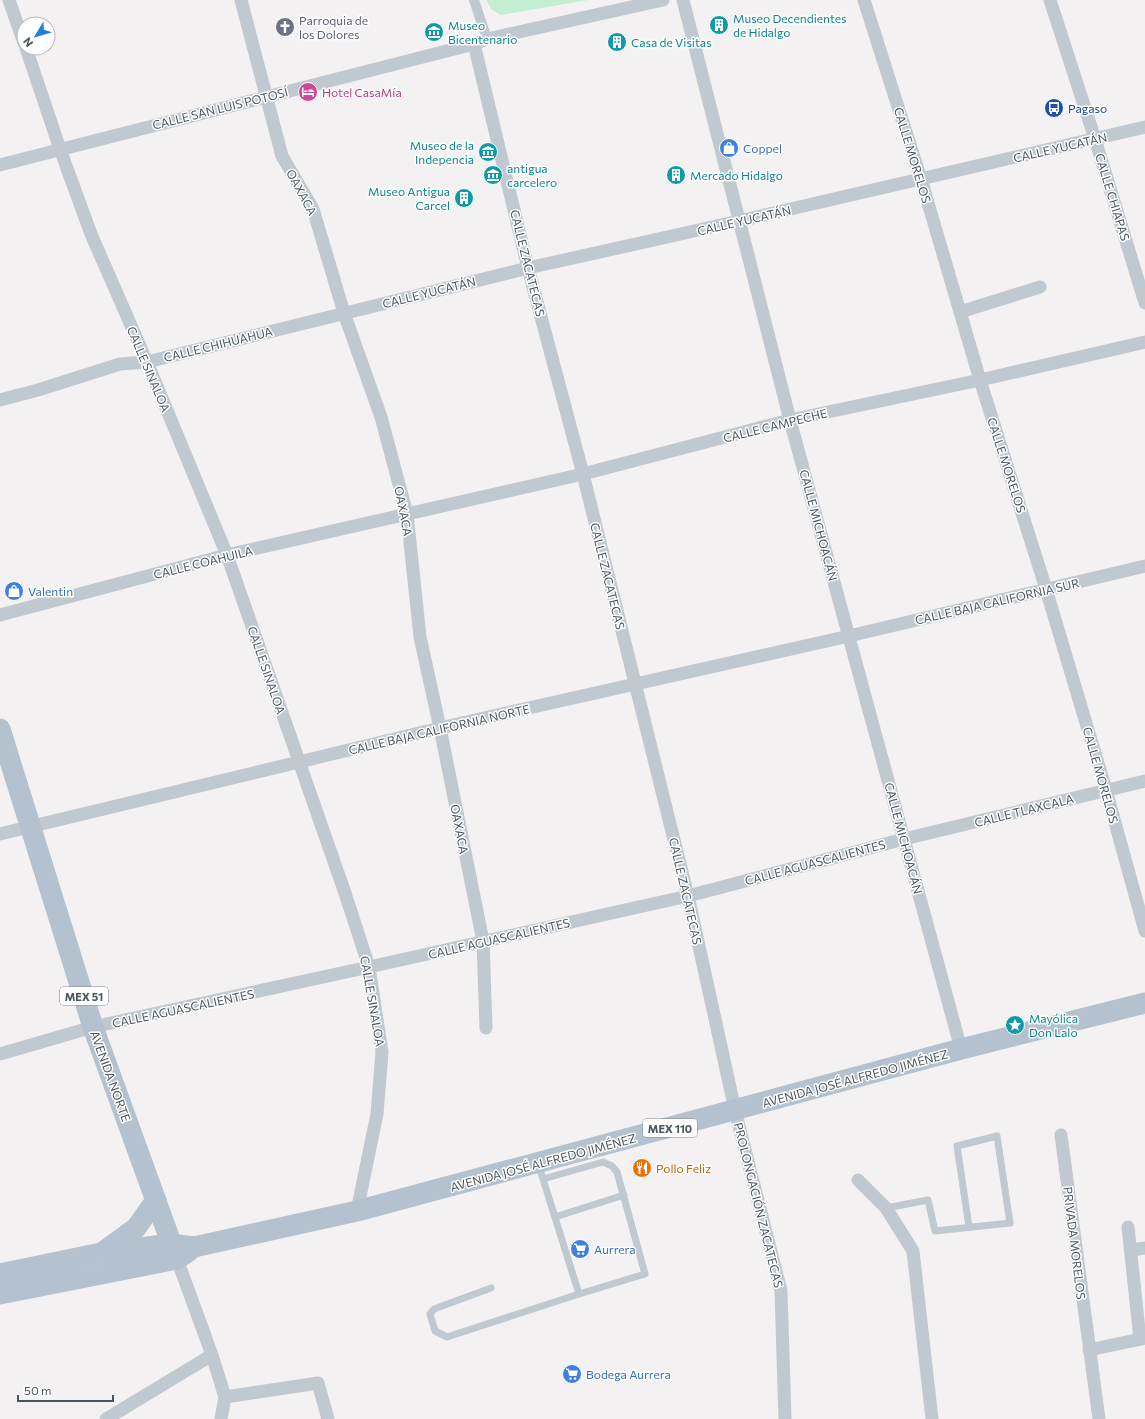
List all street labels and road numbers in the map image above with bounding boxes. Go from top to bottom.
street label: CALLE SAN LUIS POTOSÍ [151,84,290,132]
street label: CALLE MORELOS [892,105,934,205]
street label: CALLE YUCATÁN [1012,129,1108,165]
street label: CALLE CHIAPAS [1093,152,1133,242]
street label: OAXACA [284,167,320,217]
street label: CALLE YUCATÁN [696,202,792,238]
street label: CALLE ZACATECAS [508,208,548,318]
street label: CALLE YUCATÁN [381,274,477,310]
street label: CALLE SINALOA [125,324,173,414]
street label: CALLE CHIHUAHUA [162,324,274,364]
street label: CALLE CAMPECHE [722,405,828,445]
street label: CALLE MORELOS [985,416,1029,514]
street label: CALLE MICHOACÁN [797,468,841,582]
street label: OAXACA [392,485,416,537]
street label: CALLE ZACATECAS [588,521,628,631]
street label: CALLE COAHUILA [152,543,254,581]
street label: CALLE BAJA CALIFORNIA SUR [914,575,1081,628]
street label: CALLE SINALOA [245,624,289,716]
street label: CALLE BAJA CALIFORNIA NORTE [347,701,531,758]
street label: CALLE MORELOS [1081,725,1121,825]
street label: CALLE MICHOACÁN [882,781,926,895]
street label: CALLE TLAXCALA [973,791,1075,829]
street label: OAXACA [448,803,472,855]
street label: CALLE ZACATECAS [667,836,705,946]
street label: CALLE AGUASCALIENTES [743,836,887,888]
street label: CALLE AGUASCALIENTES [427,915,571,961]
street label: CALLE SINALOA [358,955,388,1047]
street label: CALLE AGUASCALIENTES [111,986,255,1030]
road number: MEX 51 [60,987,108,1005]
street label: AVENIDA NORTE [88,1029,134,1123]
street label: AVENIDA JOSÉ ALFREDO JIMÉNEZ [761,1046,950,1111]
road number: MEX 110 [643,1119,697,1137]
street label: PROLONGACIÓN ZACATECAS [732,1121,786,1289]
street label: AVENIDA JOSÉ ALFREDO JIMÉNEZ [449,1130,638,1195]
street label: PRIVADA MORELOS [1061,1186,1089,1300]

